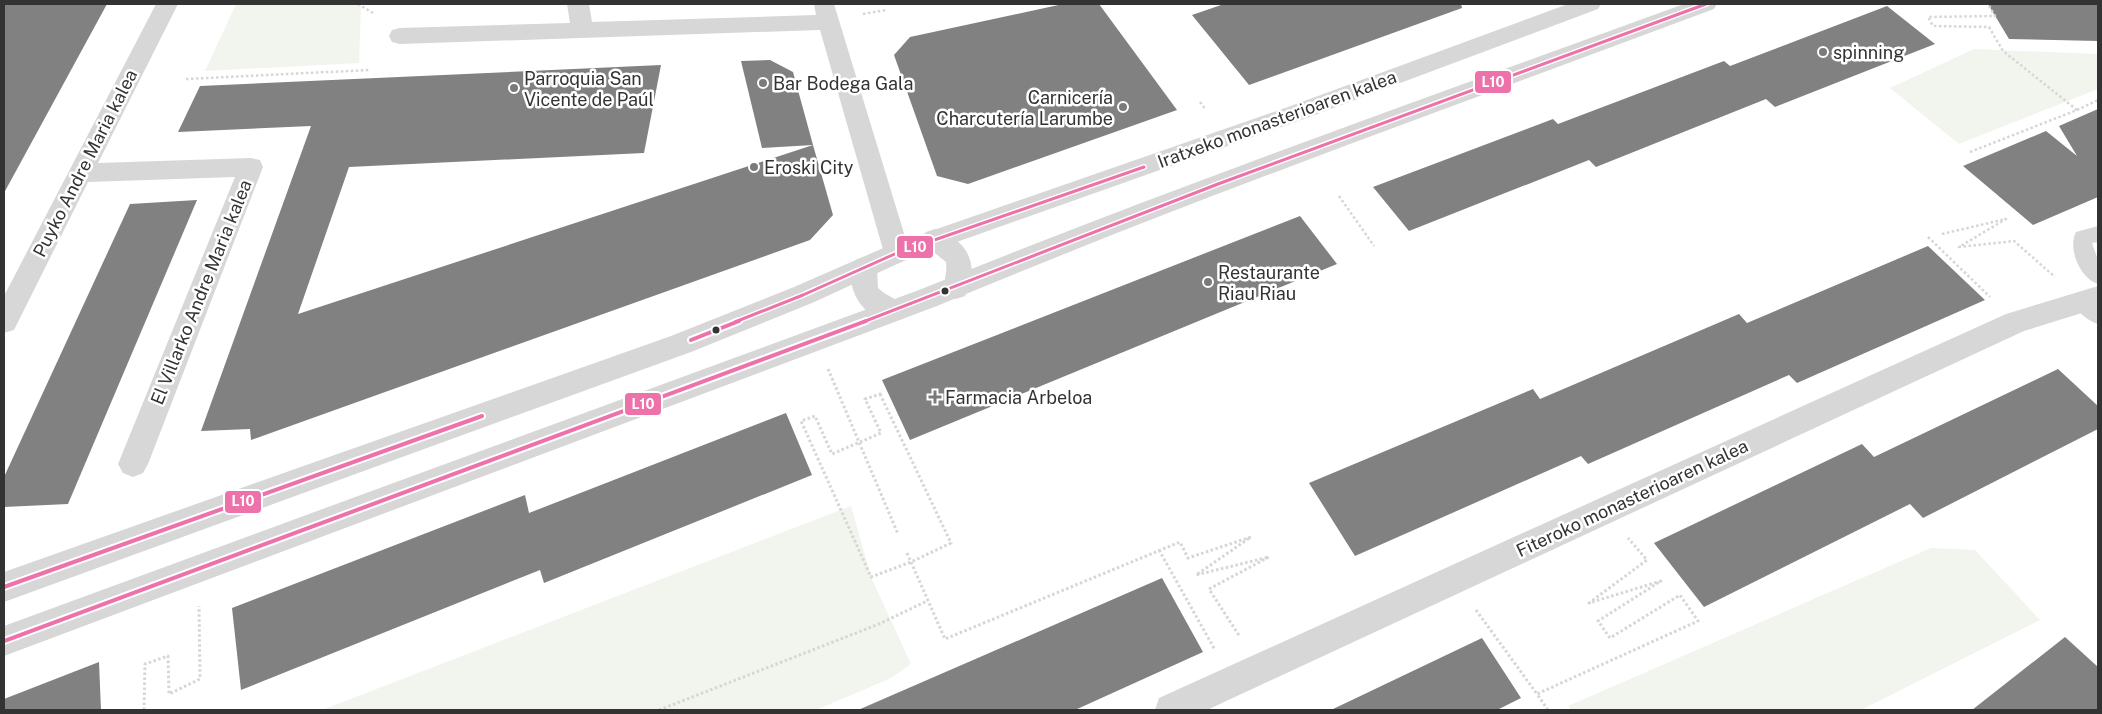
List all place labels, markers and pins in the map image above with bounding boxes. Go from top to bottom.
place label: spinning [1833,42,1904,63]
marker: spinning [1817,46,1829,58]
place label: Parroquia San Vicente de Paúl [524,68,654,110]
place label: Bar Bodega Gala [773,73,913,94]
marker: Bar Bodega Gala [757,77,769,89]
marker: Parroquia San Vicente de Paúl [508,82,520,94]
place label: Carnicería Charcutería Larumbe [936,87,1113,129]
marker: Carnicería Charcutería Larumbe [1117,101,1129,113]
place label: Eroski City [764,157,854,178]
marker: Eroski City [748,161,760,173]
place label: Restaurante Riau Riau [1218,262,1320,304]
marker: Restaurante Riau Riau [1202,276,1214,288]
unlabelled marker [940,286,950,296]
unlabelled marker [711,325,721,335]
place label: Farmacia Arbeloa [945,387,1092,408]
marker: Farmacia Arbeloa [929,391,941,403]

